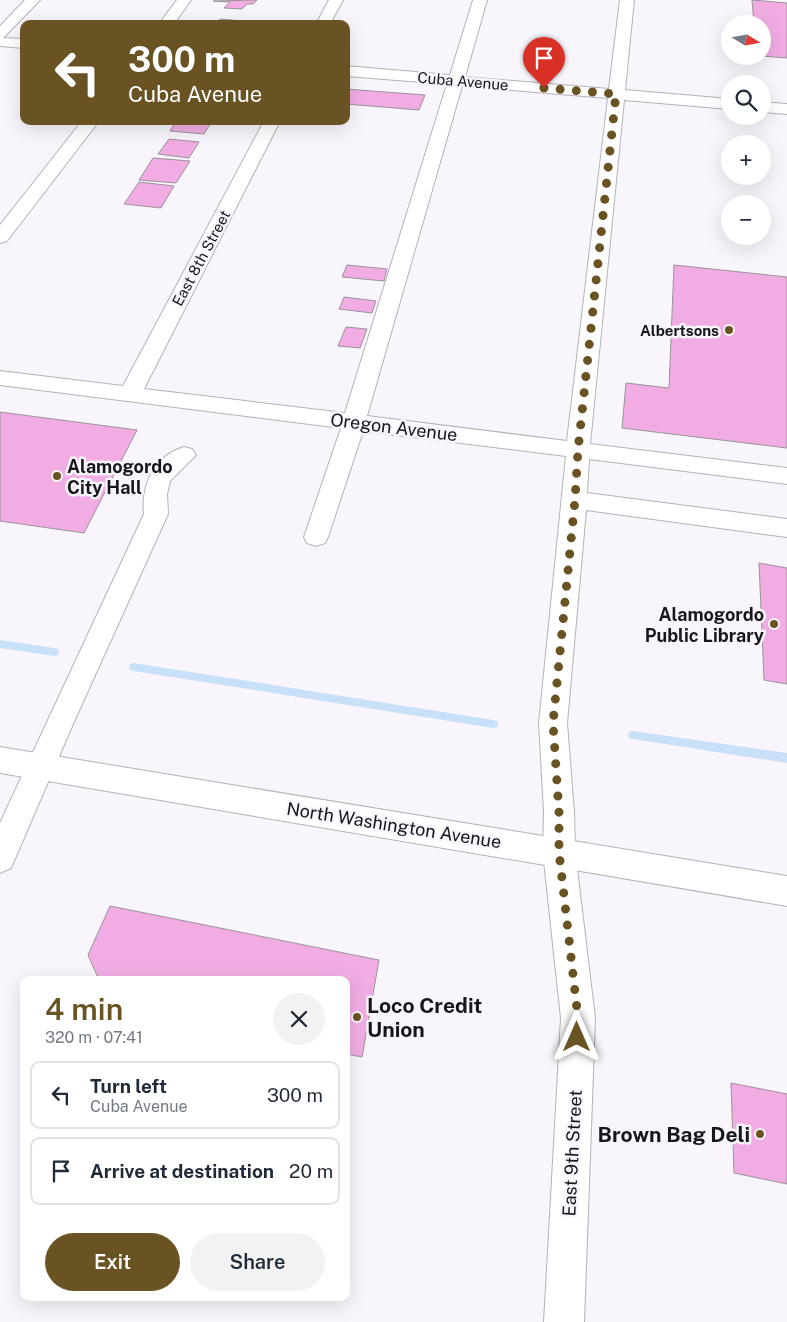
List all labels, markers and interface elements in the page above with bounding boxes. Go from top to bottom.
north arrow [721,15,771,65]
map controls [721,15,771,245]
pin [523,37,565,88]
text: 300 m [128,39,235,80]
icon: left [45,40,110,105]
icon: arrive [530,44,558,72]
street label: Cuba Avenue [417,69,509,93]
button: search [721,75,771,125]
text: Cuba Avenue [128,81,262,107]
button: + [721,135,771,185]
button: − [721,195,771,245]
street label: East 8th Street [169,207,233,309]
place label: Albertsons [640,322,719,339]
marker: Albertsons [723,324,735,336]
street label: Oregon Avenue [329,409,459,445]
place label: Alamogordo City Hall [67,456,173,498]
marker: Alamogordo City Hall [51,470,63,482]
place label: Alamogordo Public Library [645,604,764,646]
marker: Alamogordo Public Library [768,618,780,630]
street label: North Washington Avenue [285,798,503,852]
text: 4 min [45,991,123,1027]
button: close [273,993,325,1045]
place label: Loco Credit Union [367,993,482,1042]
position arrow [550,1010,602,1062]
marker: Loco Credit Union [351,1011,363,1023]
text: 320 m · 07:41 [45,1028,143,1047]
text: Turn left [90,1075,167,1097]
icon: left [47,1081,75,1109]
text: 300 m [267,1084,323,1106]
street label: East 9th Street [558,1089,586,1217]
text: Cuba Avenue [90,1097,188,1116]
place label: Brown Bag Deli [598,1122,750,1147]
marker: Brown Bag Deli [754,1128,766,1140]
icon: arrive [47,1157,75,1185]
text: Arrive at destination [90,1160,274,1182]
text: 20 m [289,1160,333,1182]
button: Exit [45,1233,180,1291]
button: Share [190,1233,325,1291]

